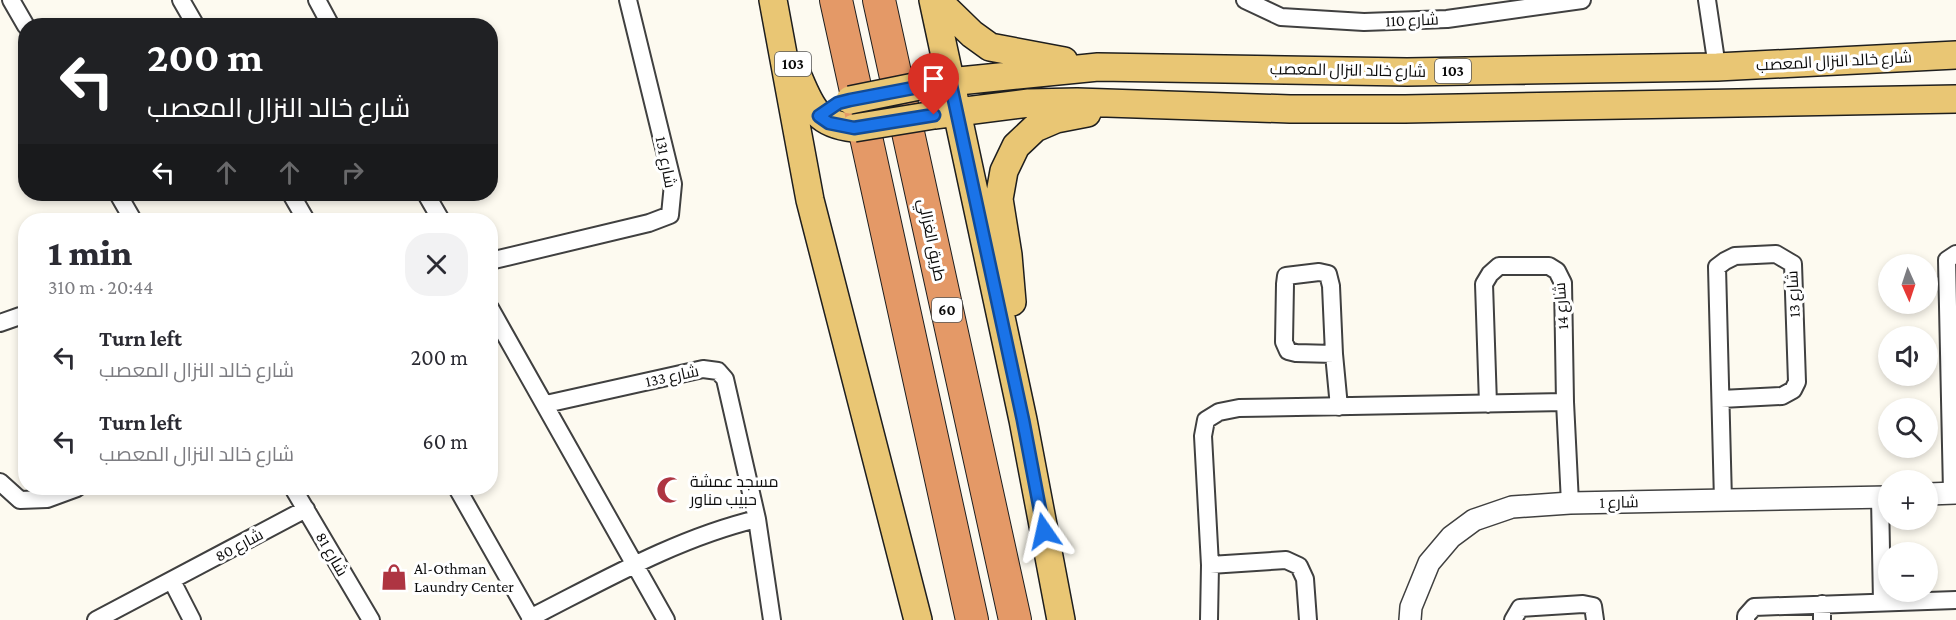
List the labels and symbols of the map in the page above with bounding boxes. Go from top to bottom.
street label: شارع 110 [1385,11,1439,32]
street label: شارع خالد النزال المعصب [1756,48,1913,77]
road number: 103 [775,52,811,76]
pin [908,53,959,115]
road number: 103 [1435,59,1471,83]
street label: شارع خالد النزال المعصب [1270,60,1426,83]
street label: شارع 131 [650,135,679,190]
street label: طريق الغزالي [910,197,949,284]
north arrow [1878,254,1938,314]
street label: شارع 13 [1783,270,1806,318]
street label: شارع 14 [1551,282,1574,330]
road number: 60 [932,298,962,322]
street label: شارع 133 [644,362,701,393]
place label: مسجد عمشة حبيب مناور [689,473,779,509]
mosque icon: مسجد عمشة حبيب مناور [655,475,685,505]
street label: شارع 1 [1599,493,1639,514]
position arrow [1012,499,1076,563]
street label: شارع 80 [212,525,267,567]
street label: شارع 81 [310,529,351,581]
place label: Al-Othman Laundry Center [414,560,514,596]
shop icon: Al-Othman Laundry Center [379,562,409,592]

